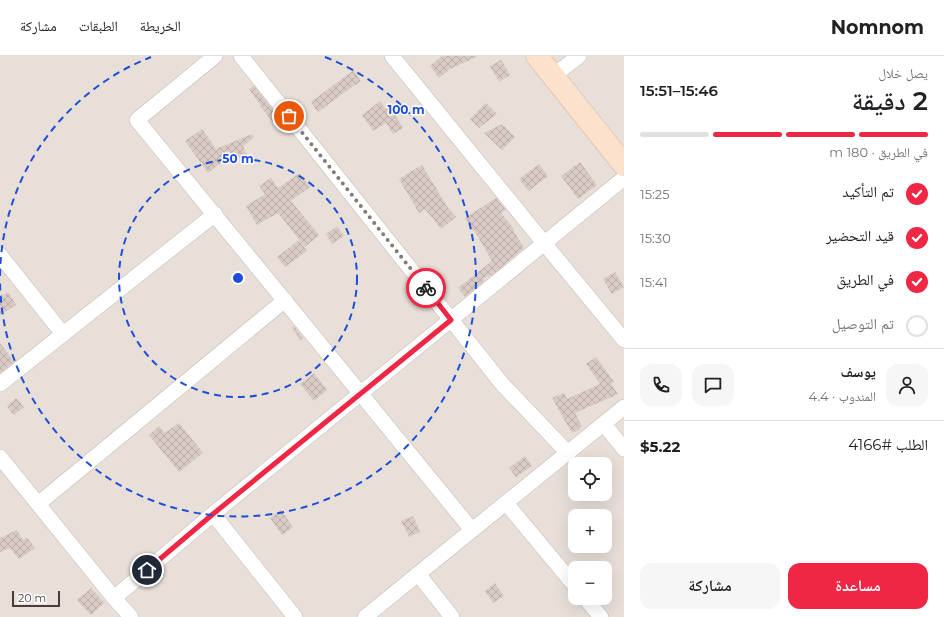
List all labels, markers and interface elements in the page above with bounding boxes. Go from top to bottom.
text: Nomnom [831,16,924,39]
text: مشاركة [20,17,57,35]
text: الطبقات [79,17,118,35]
text: الخريطة [140,17,181,35]
text: يصل خلال [878,65,928,81]
text: 15:46–15:51 [640,81,718,100]
text: 2 دقيقة [852,85,928,117]
pin [272,99,306,133]
text: 100 m [388,102,424,117]
icon: bag [278,105,300,127]
text: في الطريق · 180 m [829,144,928,160]
text: 50 m [222,151,254,166]
text: تم التأكيد [842,182,894,201]
icon: check [906,183,928,205]
text: 15:25 [640,186,670,202]
text: قيد التحضير [826,226,894,245]
icon: check [906,227,928,249]
text: 15:30 [640,230,671,246]
courier [406,268,446,308]
text: في الطريق [836,270,894,289]
centre of rings [231,271,245,285]
icon: check [906,271,928,293]
text: 15:41 [640,274,668,290]
icon: bike [415,277,437,299]
text: تم التوصيل [832,314,894,333]
text: يوسف [841,362,876,381]
button: phone [640,364,682,406]
button: chat [692,364,734,406]
button: person [886,364,928,406]
text: المندوب · 4.4 [809,388,876,404]
text: الطلب #4166 [848,435,928,454]
text: $5.22 [640,437,680,456]
map controls [568,457,612,605]
button: locate [568,457,612,501]
button: + [568,509,612,553]
pin [130,553,164,587]
icon: home [136,559,158,581]
button: − [568,561,612,605]
button: مشاركة [640,563,780,609]
button: مساعدة [788,563,928,609]
scale bar [12,589,60,608]
text: 20 m [18,591,46,605]

